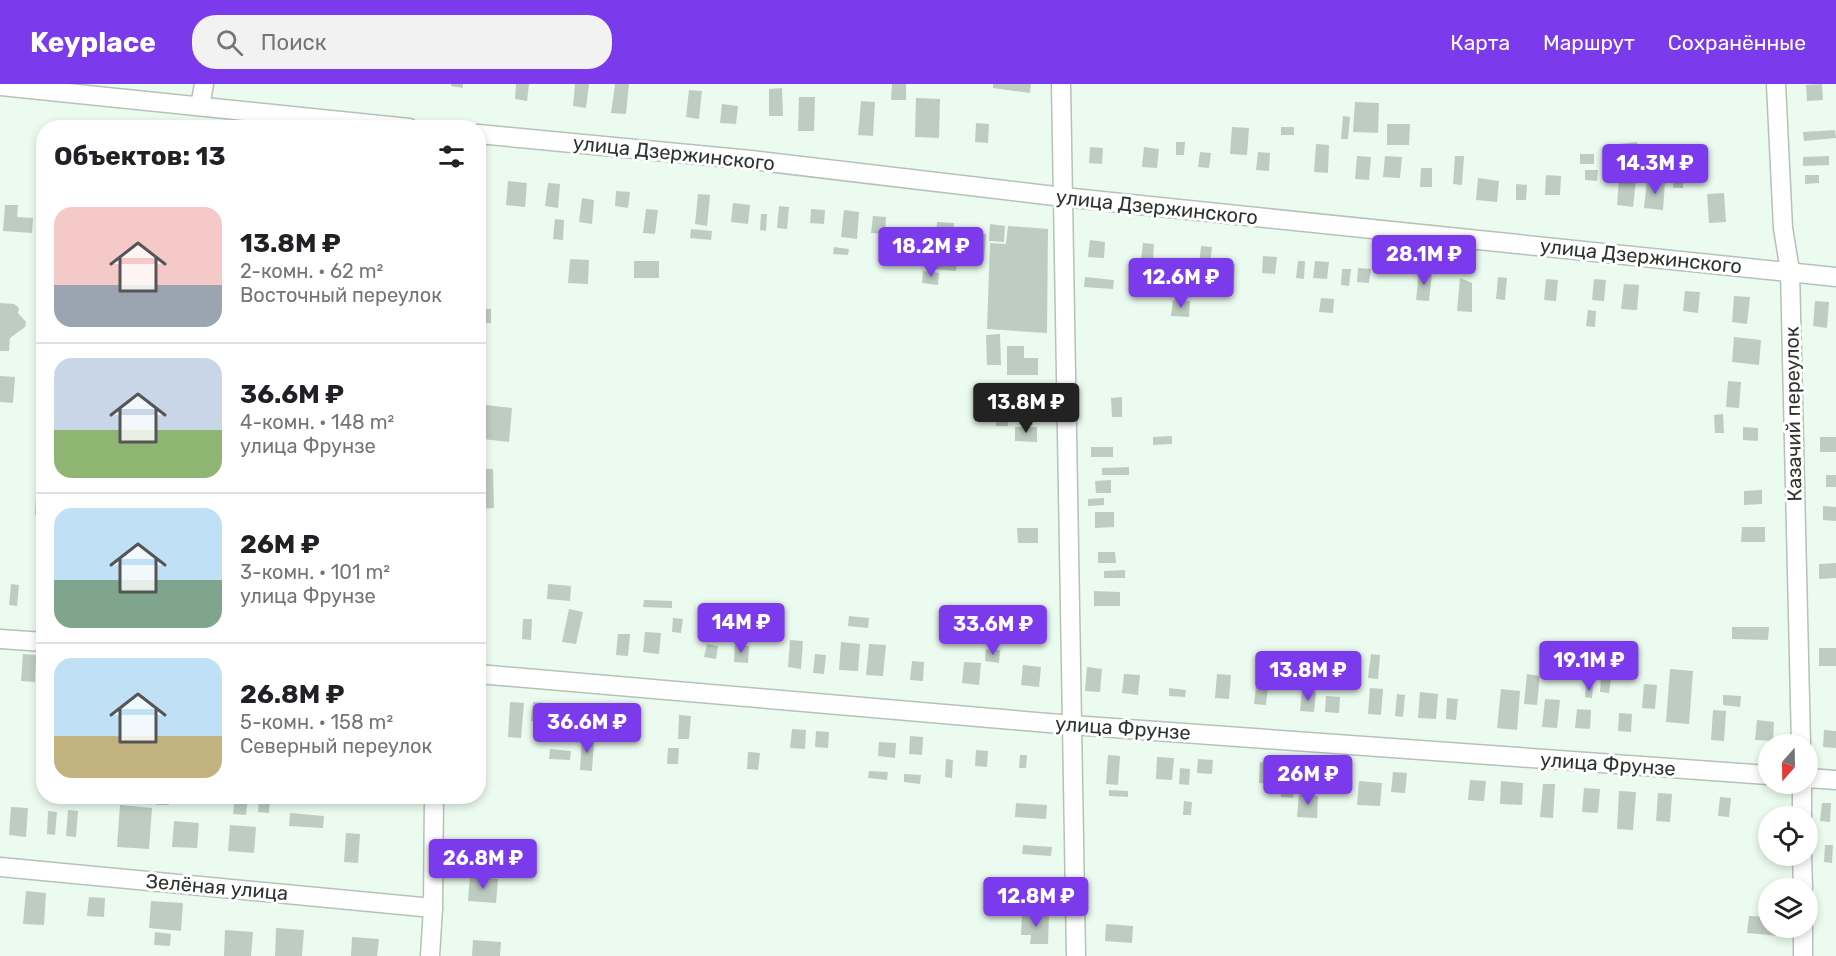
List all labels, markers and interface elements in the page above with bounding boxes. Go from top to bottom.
search box [192,15,612,69]
text: Keyplace [30,26,156,59]
icon: search [213,26,246,59]
text: Поиск [261,29,326,56]
text: Карта [1450,30,1510,55]
text: Маршрут [1543,30,1635,55]
text: Сохранённые [1668,30,1806,55]
street label: улица Дзержинского [572,130,776,176]
icon: filters [435,140,468,173]
text: Объектов: 13 [54,141,226,172]
pin: 14.3M ₽ [1600,144,1710,195]
text: 14.3M ₽ [1616,151,1694,175]
street label: улица Дзержинского [1055,184,1259,230]
pin: 18.2M ₽ [876,227,986,278]
text: 13.8M ₽ [240,228,341,259]
icon: home [102,231,174,303]
street label: улица Дзержинского [1539,233,1743,279]
text: 18.2M ₽ [892,234,970,258]
pin: 28.1M ₽ [1369,235,1479,286]
text: 28.1M ₽ [1386,242,1462,266]
pin: 12.6M ₽ [1126,258,1236,309]
text: 2-комн. · 62 m² [240,259,383,283]
text: 12.6M ₽ [1143,265,1219,289]
text: Восточный переулок [240,283,442,307]
street label: Казачий переулок [1779,326,1807,502]
text: 36.6M ₽ [240,379,344,410]
icon: home [102,382,174,454]
pin: 13.8M ₽ [971,383,1081,434]
text: 13.8M ₽ [987,390,1065,414]
text: 4-комн. · 148 m² [240,410,394,434]
text: улица Фрунзе [240,434,376,458]
text: 26M ₽ [240,529,320,560]
icon: home [102,532,174,604]
text: 3-комн. · 101 m² [240,560,390,584]
text: улица Фрунзе [240,584,376,608]
pin: 14M ₽ [699,603,783,654]
pin: 33.6M ₽ [938,605,1048,656]
text: 14M ₽ [712,610,770,634]
text: 33.6M ₽ [953,612,1033,636]
pin: 19.1M ₽ [1534,641,1644,692]
text: 19.1M ₽ [1553,648,1625,672]
pin: 13.8M ₽ [1253,651,1363,702]
text: 13.8M ₽ [1269,658,1347,682]
text: 26.8M ₽ [240,679,345,710]
icon: home [102,682,174,754]
pin: 36.6M ₽ [532,703,642,754]
text: 5-комн. · 158 m² [240,710,393,734]
text: 36.6M ₽ [547,710,627,734]
street label: улица Фрунзе [1055,711,1191,745]
text: Северный переулок [240,734,432,758]
north arrow [1758,734,1818,794]
map controls [1758,734,1818,938]
street label: улица Фрунзе [1540,747,1676,781]
pin: 26M ₽ [1266,755,1350,806]
text: 26M ₽ [1277,762,1339,786]
button: locate [1758,806,1818,866]
pin: 26.8M ₽ [428,839,538,890]
text: 26.8M ₽ [443,846,523,870]
street label: Зелёная улица [145,869,289,905]
pin: 12.8M ₽ [981,877,1091,928]
button: layers [1758,878,1818,938]
text: 12.8M ₽ [997,884,1075,908]

